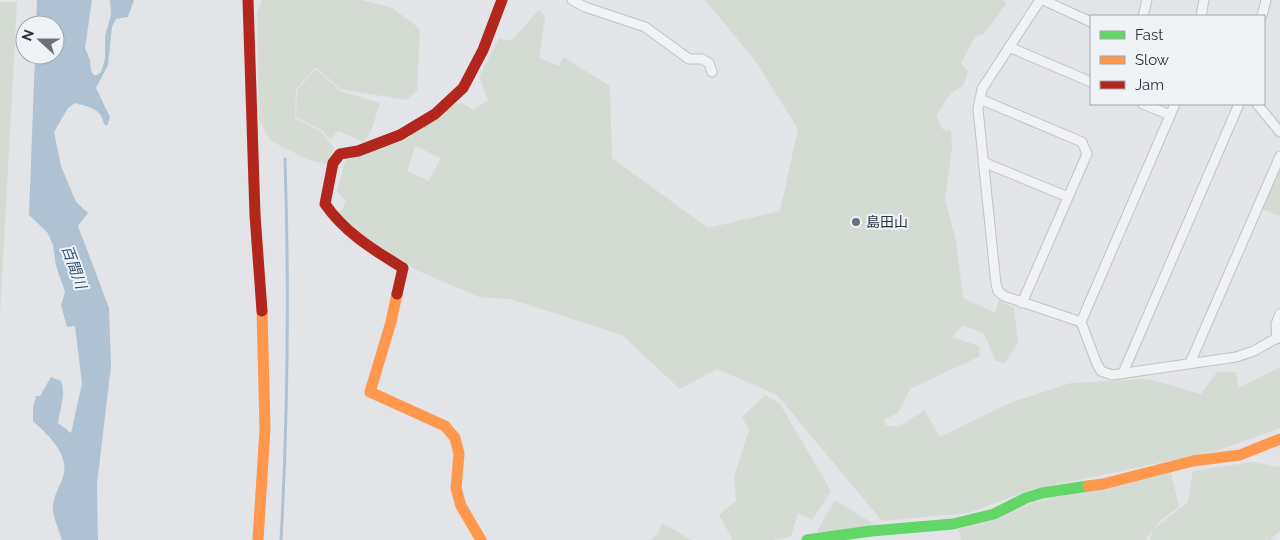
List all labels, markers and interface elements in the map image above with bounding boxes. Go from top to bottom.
north arrow [15,15,65,65]
legend [1090,15,1265,105]
text: Fast [1135,26,1163,44]
text: N [18,27,37,43]
text: Slow [1135,51,1169,69]
text: Jam [1135,76,1164,94]
place label: 島田山 [866,214,908,230]
marker: 島田山 [850,216,862,228]
water label: 百間川 [58,243,91,293]

